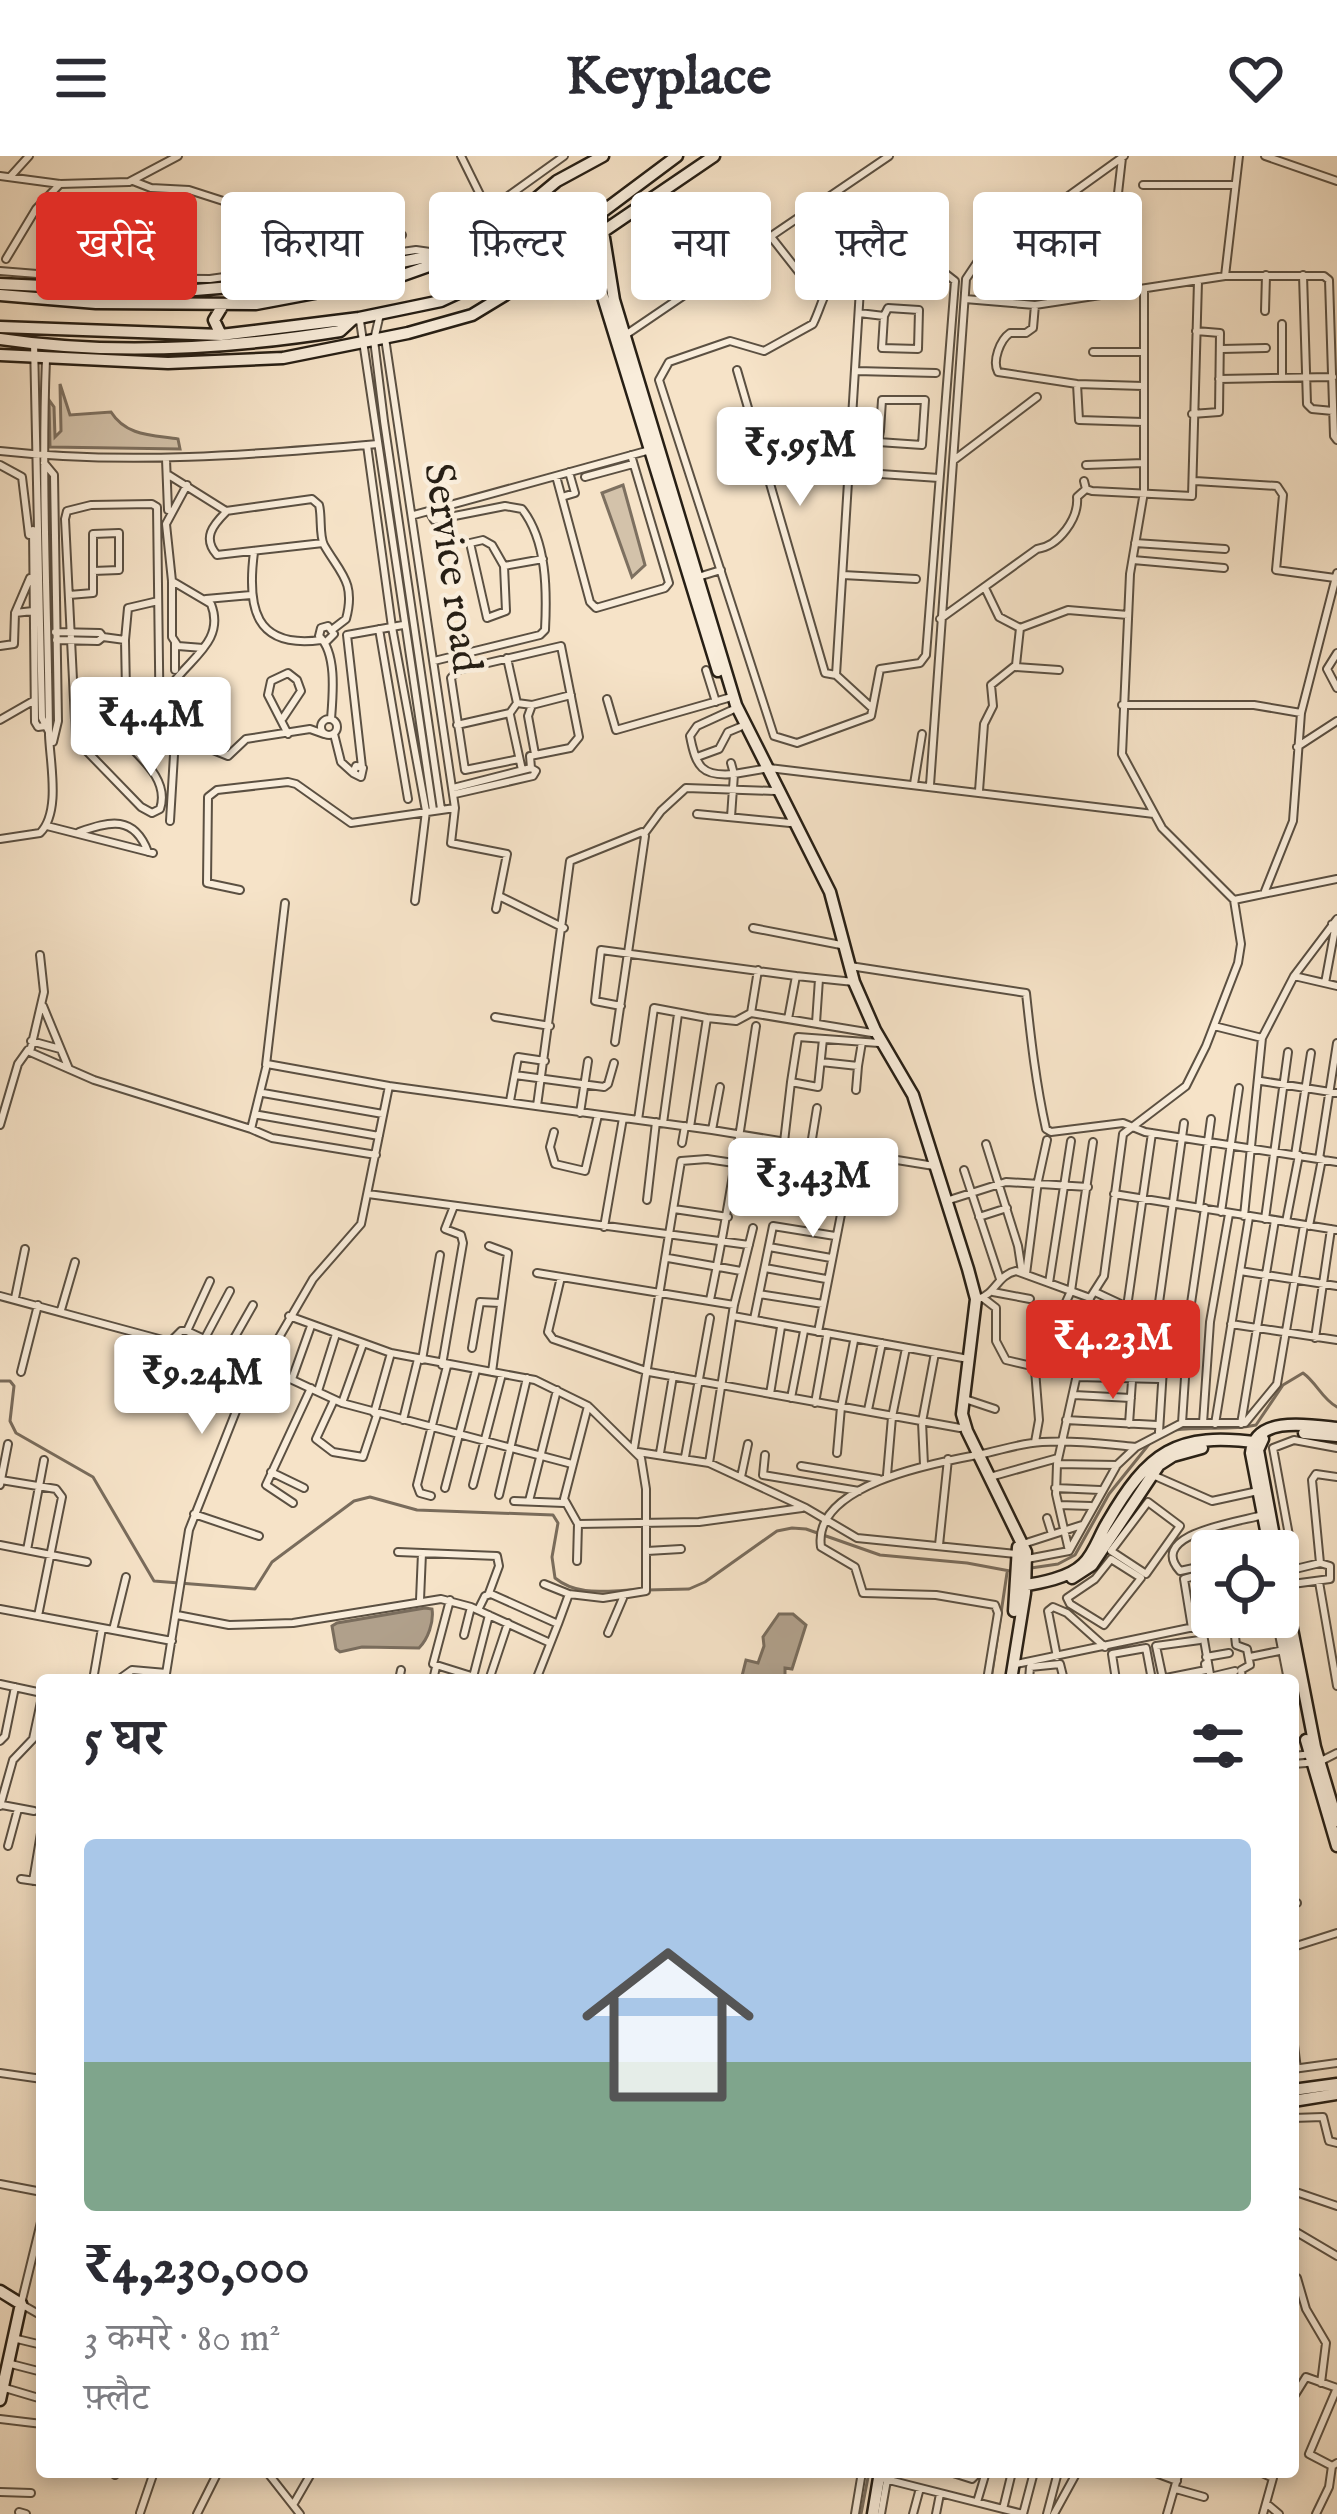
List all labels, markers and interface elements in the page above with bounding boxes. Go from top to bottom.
text: Keyplace [566,44,771,113]
icon: menu [48,45,114,111]
icon: heart [1223,45,1289,111]
chip: खरीदें [36,192,197,300]
chip: किराया [221,192,405,300]
chip: फ़िल्टर [429,192,607,300]
chip: नया [631,192,771,300]
chip: फ़्लैट [795,192,949,300]
chip: मकान [973,192,1142,300]
pin: ₹5.95M [702,407,898,509]
text: ₹5.95M [744,421,856,470]
street label: Service road [410,460,492,677]
pin: ₹4.4M [67,677,235,779]
text: ₹4.4M [98,691,204,740]
pin: ₹3.43M [715,1138,911,1240]
text: ₹3.43M [755,1152,871,1201]
pin: ₹4.23M [1015,1300,1211,1402]
text: ₹4.23M [1053,1314,1173,1363]
pin: ₹9.24M [104,1335,300,1437]
text: ₹9.24M [141,1349,263,1398]
map controls [1191,1530,1299,1638]
button: locate [1191,1530,1299,1638]
text: 5 घर [84,1708,164,1773]
icon: filters [1185,1713,1251,1779]
icon: home [560,1917,776,2133]
text: ₹4,230,000 [84,2236,310,2301]
text: 3 कमरे · 80 m² [84,2315,281,2364]
text: फ़्लैट [84,2375,149,2424]

